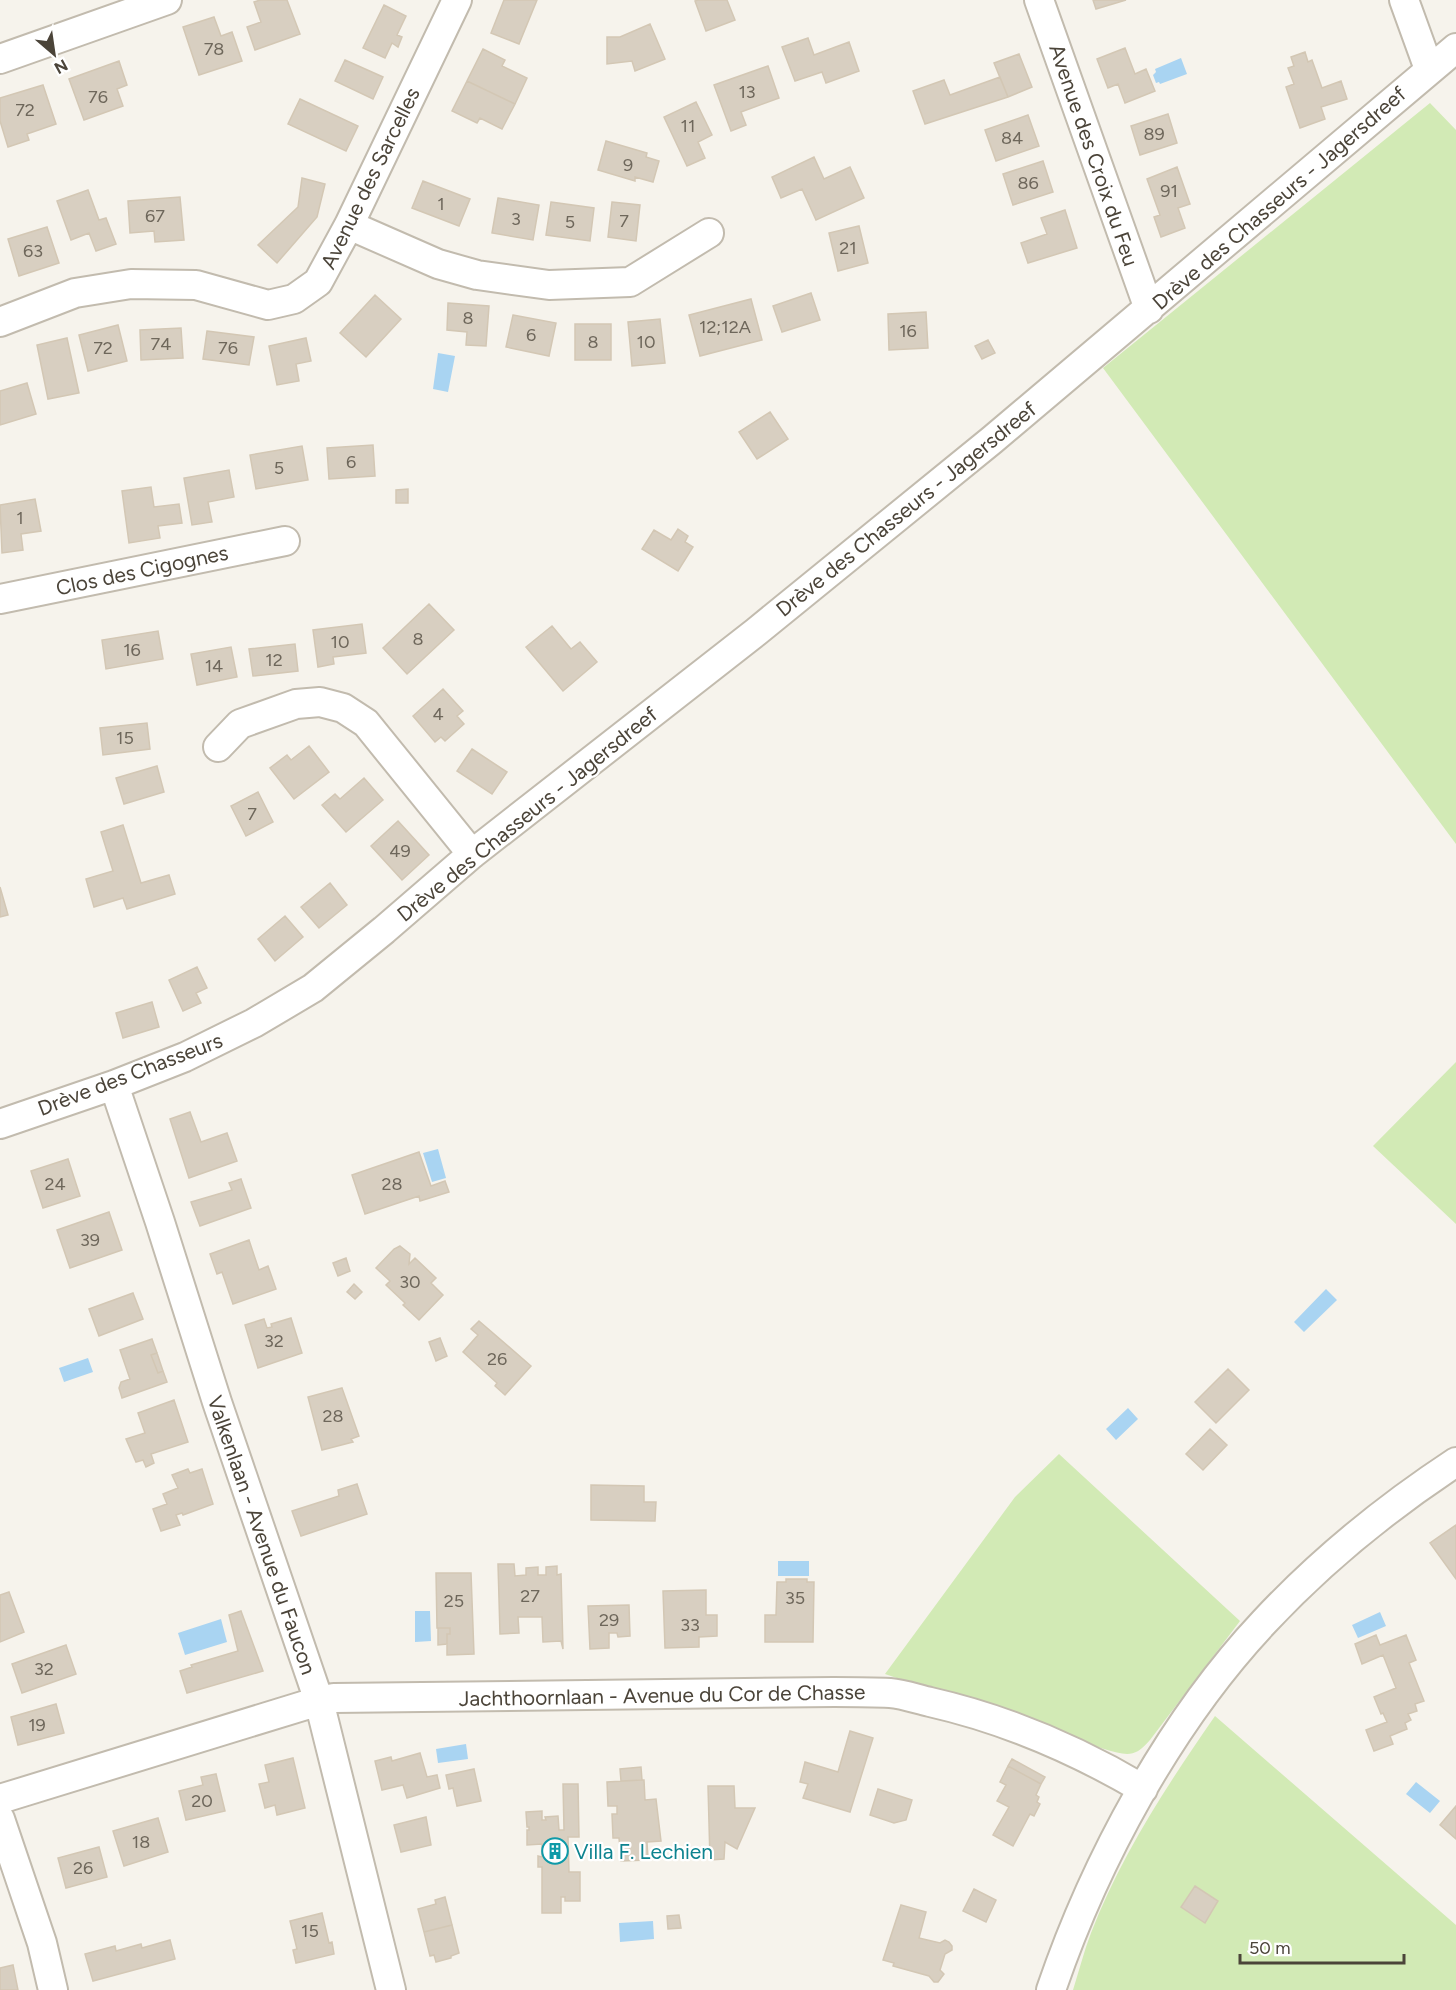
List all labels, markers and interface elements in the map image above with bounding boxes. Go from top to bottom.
north arrow [24,24,84,84]
house number: 78 [204,38,224,60]
street label: Avenue des Croix du Feu [1044,41,1144,269]
text: N [51,55,71,78]
house number: 13 [738,81,756,103]
street label: Drève des Chasseurs - Jagersdreef [1147,81,1411,315]
street label: Avenue des Sarcelles [315,83,425,273]
house number: 76 [88,86,108,108]
house number: 72 [15,99,35,121]
house number: 11 [681,115,695,137]
house number: 89 [1143,123,1165,145]
house number: 84 [1001,127,1023,149]
house number: 9 [623,154,633,176]
house number: 86 [1017,172,1039,194]
house number: 91 [1160,180,1178,202]
house number: 1 [437,193,445,215]
house number: 67 [145,205,165,227]
house number: 3 [511,208,521,230]
house number: 7 [619,210,629,232]
house number: 5 [565,211,575,233]
house number: 21 [839,237,857,259]
house number: 63 [23,240,43,262]
house number: 8 [462,307,474,329]
house number: 12;12A [699,316,751,338]
house number: 16 [899,320,917,342]
house number: 6 [526,324,536,346]
house number: 8 [587,331,599,353]
house number: 10 [637,331,655,353]
house number: 74 [151,333,171,355]
house number: 72 [93,337,113,359]
house number: 76 [218,337,238,359]
street label: Drève des Chasseurs - Jagersdreef [771,396,1041,622]
house number: 6 [346,451,356,473]
house number: 5 [274,457,284,479]
house number: 1 [16,507,24,529]
street label: Clos des Cigognes [54,540,230,600]
house number: 8 [412,628,424,650]
house number: 10 [331,631,349,653]
house number: 16 [123,639,141,661]
house number: 12 [265,649,283,671]
house number: 14 [205,655,223,677]
street label: Drève des Chasseurs - Jagersdreef [392,701,662,927]
house number: 4 [432,703,444,725]
house number: 15 [116,727,134,749]
house number: 7 [247,803,257,825]
house number: 49 [389,840,411,862]
street label: Drève des Chasseurs [34,1027,226,1121]
house number: 24 [44,1173,66,1195]
house number: 28 [381,1173,403,1195]
house number: 39 [80,1229,100,1251]
house number: 30 [399,1271,421,1293]
house number: 32 [264,1330,284,1352]
house number: 26 [487,1348,507,1370]
street label: Valkenlaan - Avenue du Faucon [202,1392,322,1678]
house number: 28 [322,1405,344,1427]
house number: 27 [520,1585,540,1607]
house number: 35 [785,1587,805,1609]
house number: 25 [444,1590,464,1612]
house number: 29 [599,1609,619,1631]
house number: 33 [680,1614,700,1636]
house number: 32 [34,1658,54,1680]
street label: Jachthoornlaan - Avenue du Cor de Chasse [458,1679,866,1711]
house number: 19 [28,1714,46,1736]
house number: 20 [191,1790,213,1812]
house number: 18 [132,1831,150,1853]
building icon: Villa F. Lechien [540,1836,570,1866]
place label: Villa F. Lechien [574,1839,713,1864]
house number: 26 [73,1857,93,1879]
house number: 15 [301,1920,319,1942]
scale bar [1240,1927,1404,1965]
text: 50 m [1249,1937,1291,1959]

